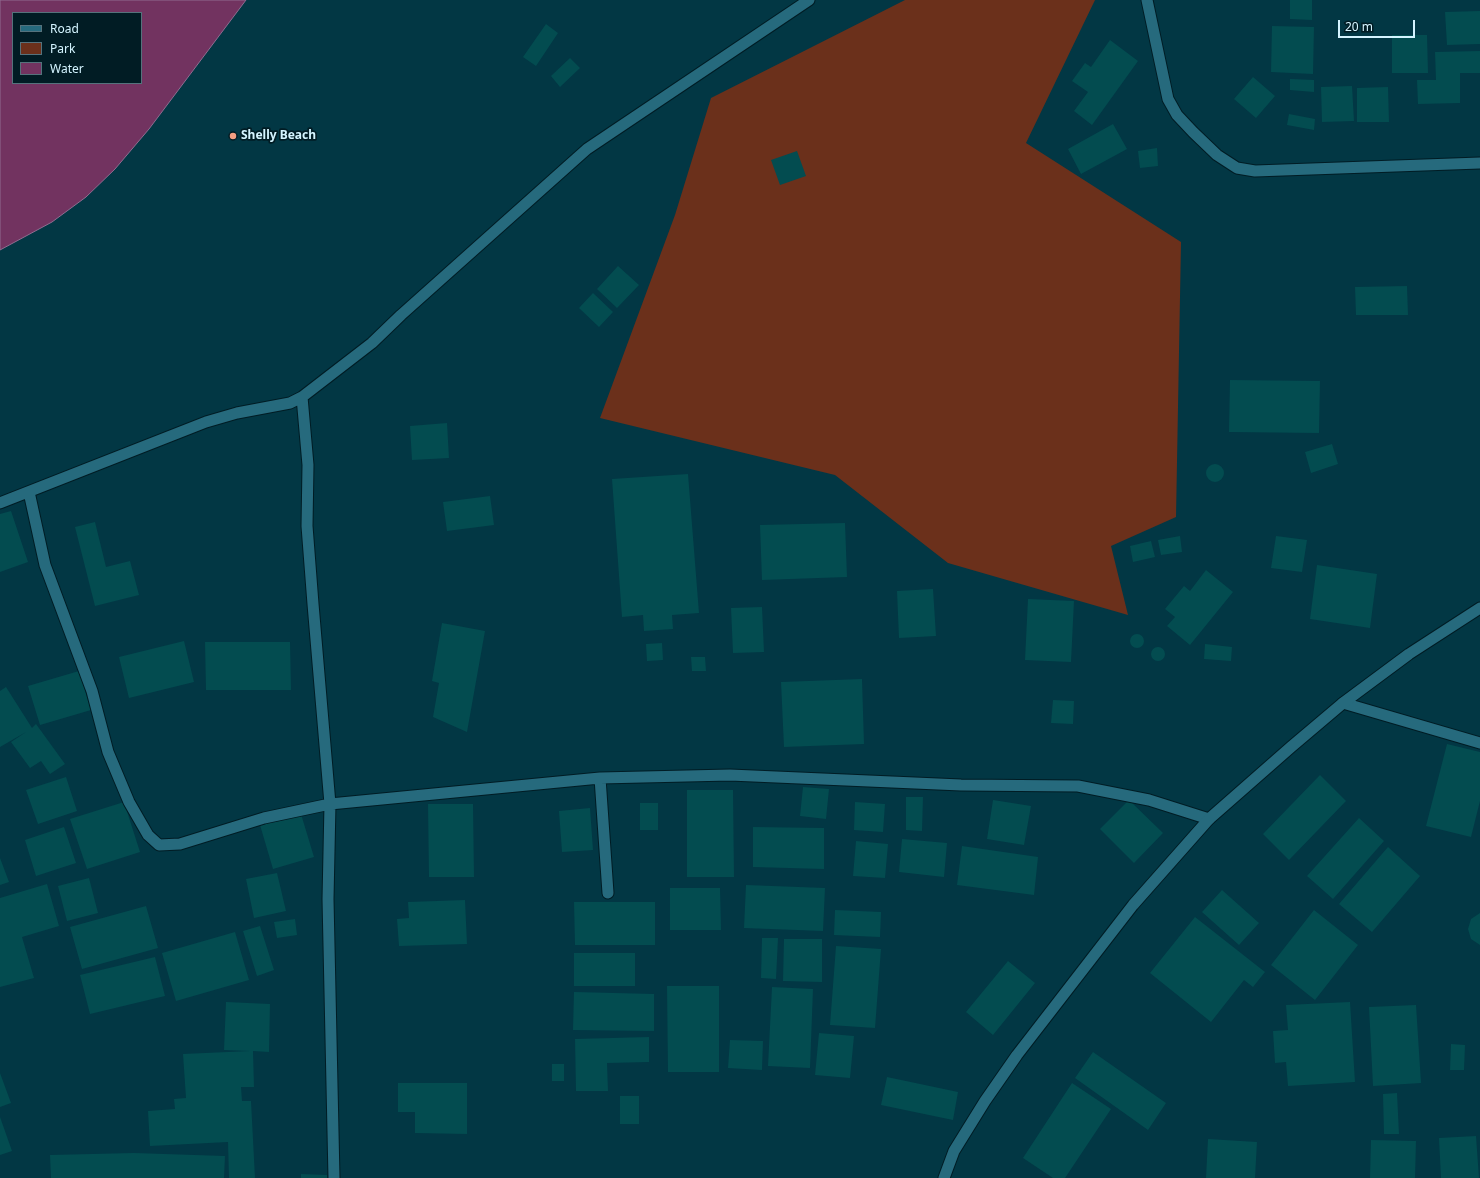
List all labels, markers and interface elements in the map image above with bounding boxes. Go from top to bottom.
legend [12,12,142,84]
scale bar [1340,12,1417,38]
text: 20 m [1345,18,1373,35]
text: Road [50,20,79,37]
text: Park [50,40,75,57]
text: Water [50,60,84,77]
place label: Shelly Beach [241,129,316,143]
marker: Shelly Beach [228,131,238,141]

